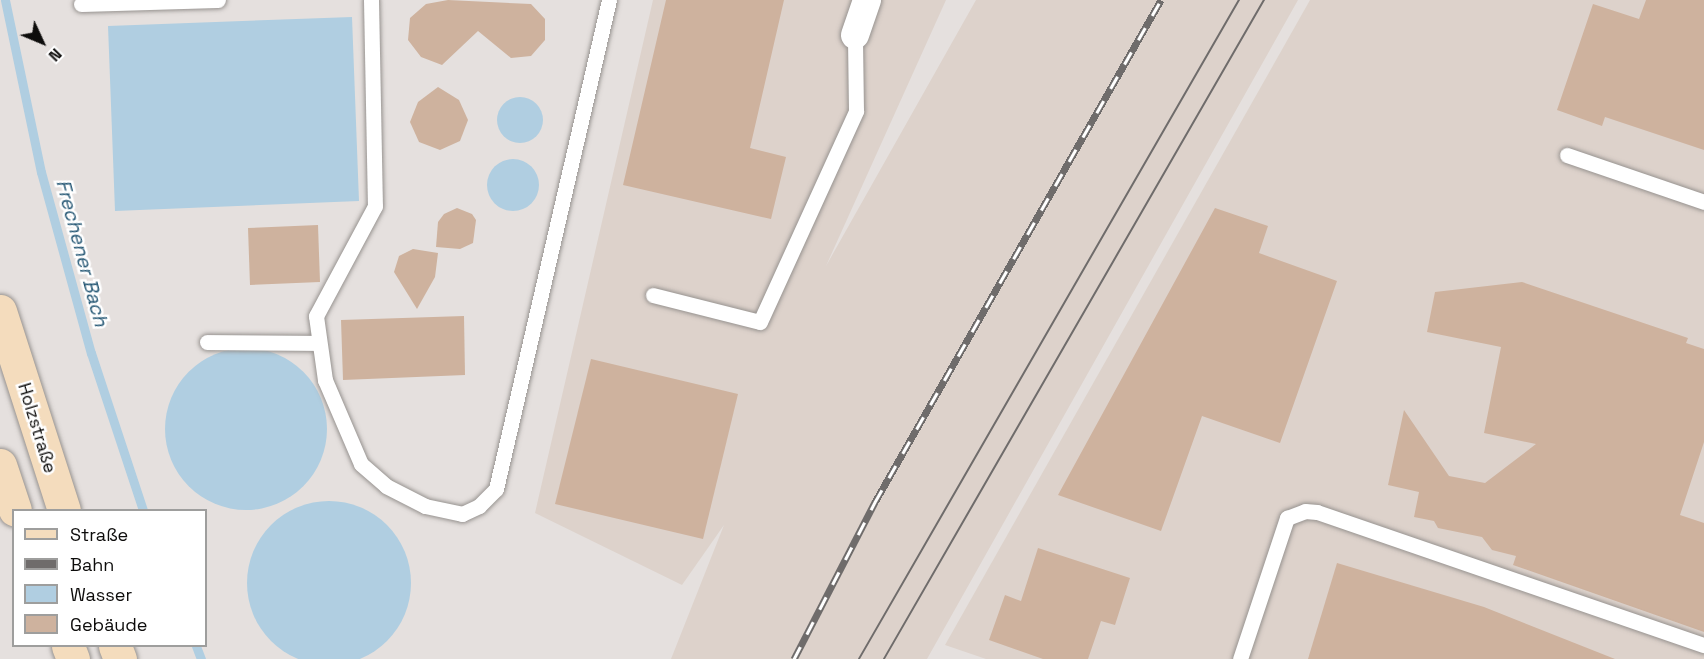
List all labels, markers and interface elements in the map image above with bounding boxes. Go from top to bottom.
north arrow [12,12,72,72]
text: N [44,44,67,66]
water label: Frechener Bach [51,177,113,329]
street label: Holzstraße [13,380,61,476]
legend [12,509,207,647]
text: Straße [70,523,128,546]
text: Bahn [70,553,114,576]
text: Wasser [70,583,132,606]
text: Gebäude [70,613,148,636]

